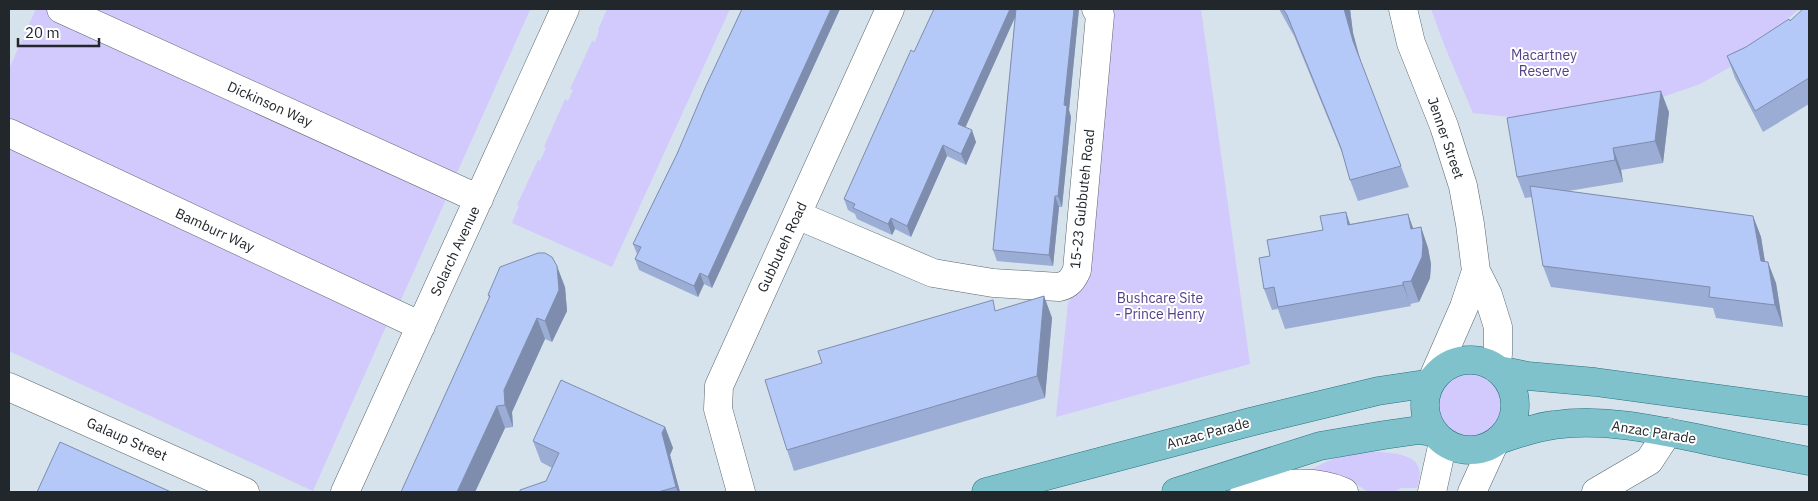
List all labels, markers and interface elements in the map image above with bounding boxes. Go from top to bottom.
scale bar [18,15,99,47]
text: 20 m [25,23,60,42]
park label: Macartney Reserve [1511,46,1577,80]
street label: Dickinson Way [225,77,315,131]
street label: Jenner Street [1424,95,1468,181]
street label: 15-23 Gubbuteh Road [1066,128,1098,270]
street label: Gubbuteh Road [753,199,811,295]
street label: Solarch Avenue [426,203,484,299]
street label: Bamburr Way [173,204,257,256]
park label: Bushcare Site - Prince Henry [1115,289,1205,323]
street label: Galaup Street [84,413,170,465]
street label: Anzac Parade [1164,413,1252,453]
street label: Anzac Parade [1610,416,1698,448]

